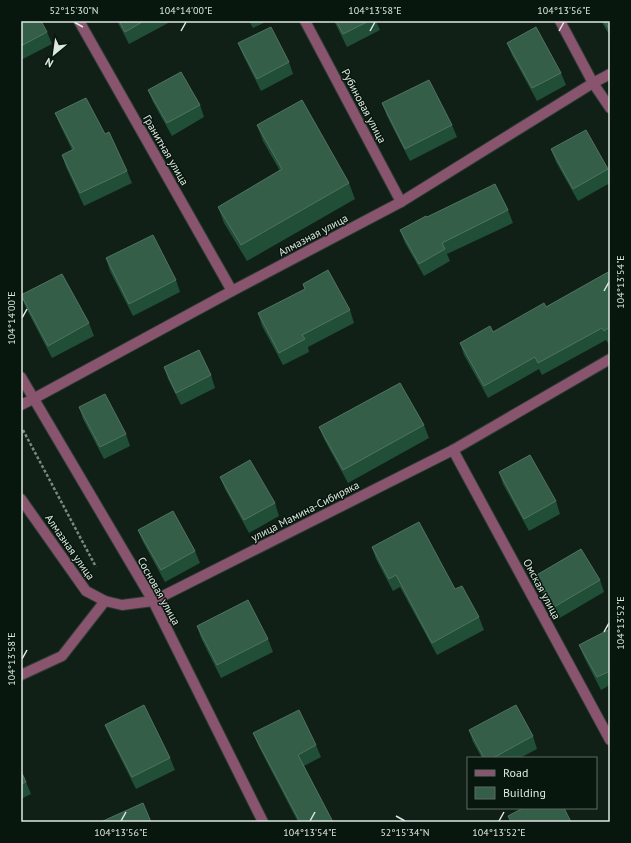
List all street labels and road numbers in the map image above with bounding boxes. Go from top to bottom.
street label: Рубиновая улица [339,66,389,146]
street label: Гранитная улица [140,112,192,188]
street label: Алмазная улица [276,211,350,259]
street label: улица Мамина-Сибиряка [249,478,361,544]
street label: Алмазная улица [42,512,98,582]
street label: Сосновая улица [135,555,183,627]
street label: Омская улица [520,556,564,622]

